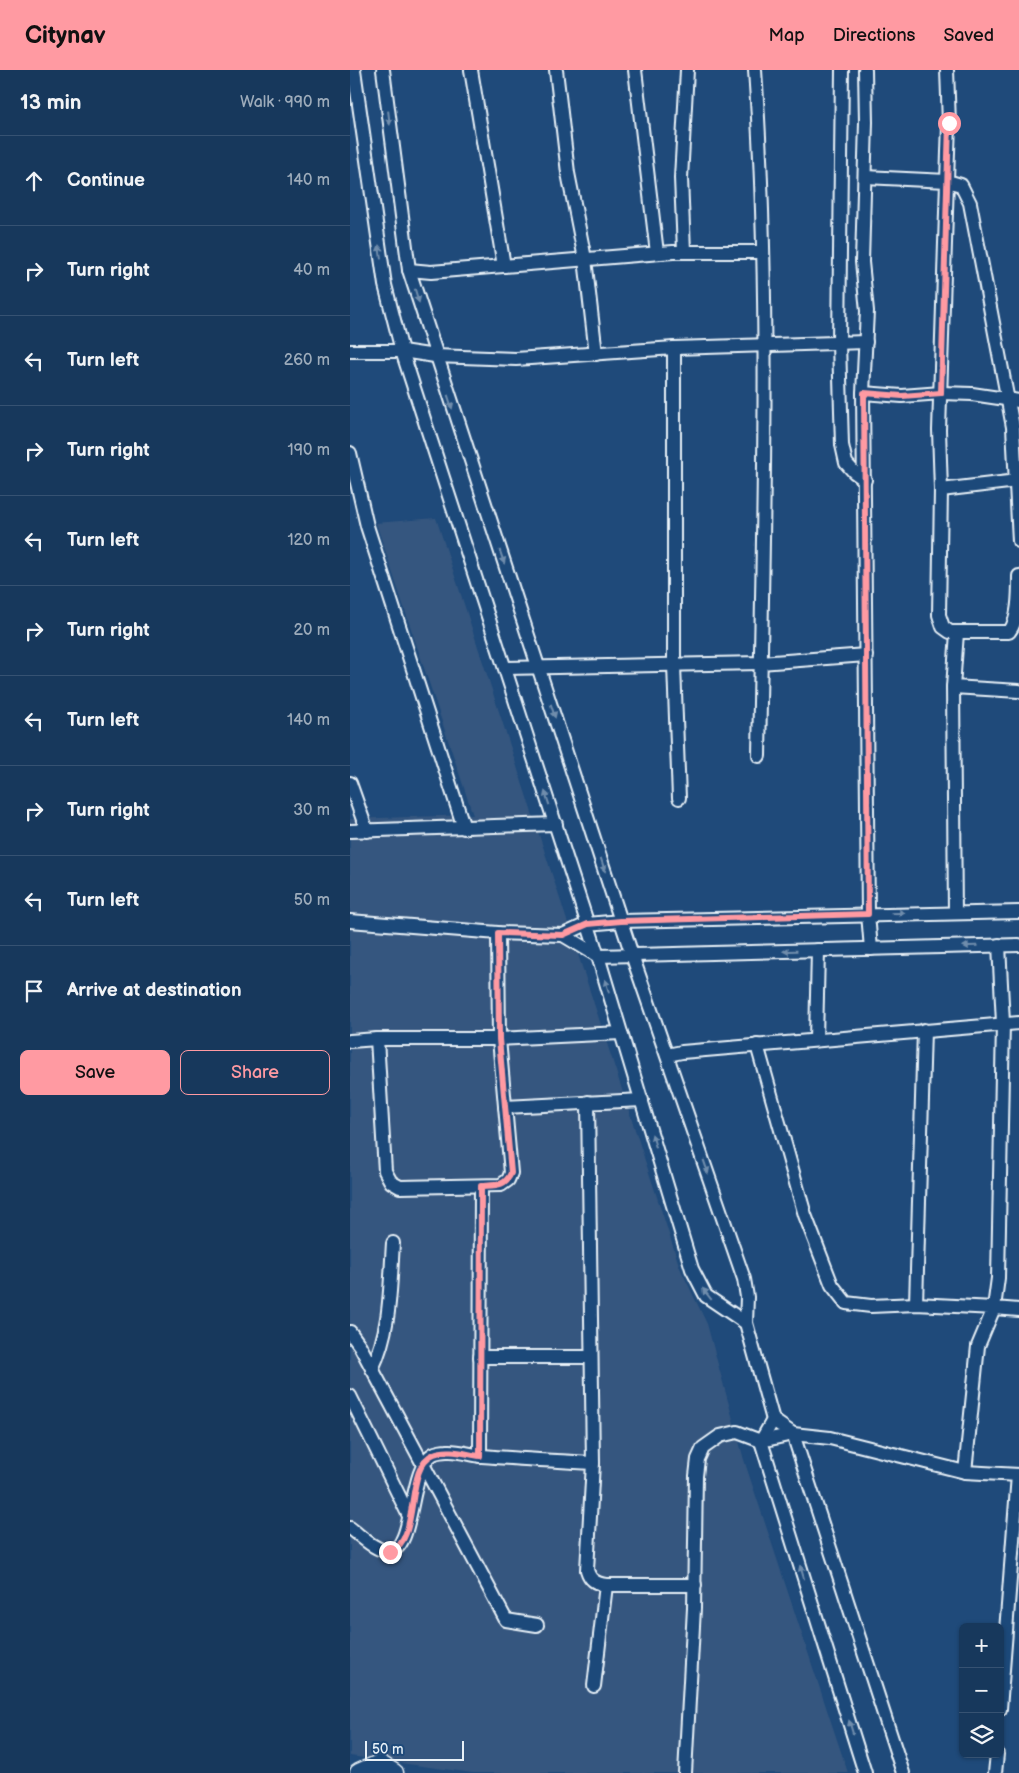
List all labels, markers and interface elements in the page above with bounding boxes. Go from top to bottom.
text: Citynav [25,21,106,50]
text: Map [769,25,805,46]
text: Directions [833,25,915,46]
text: Saved [943,25,994,46]
text: 13 min [20,90,82,115]
text: Walk · 990 m [240,93,330,112]
one-way arrow [386,111,394,127]
route start [938,112,961,135]
icon: ahead [20,167,48,195]
text: Continue [67,169,145,192]
text: 140 m [287,171,330,190]
one-way arrow [376,244,384,260]
icon: right [20,257,48,285]
text: Turn right [67,259,150,282]
text: 40 m [293,261,330,280]
one-way arrow [413,289,421,304]
icon: left [20,347,48,375]
text: Turn left [67,349,139,372]
text: 260 m [284,351,330,370]
one-way arrow [447,395,455,410]
icon: right [20,437,48,465]
text: Turn right [67,439,150,462]
text: 190 m [288,441,330,460]
icon: left [20,527,48,555]
text: Turn left [67,529,139,552]
text: 120 m [287,531,330,550]
one-way arrow [499,549,506,564]
icon: right [20,617,48,645]
text: Turn right [67,619,150,642]
text: 20 m [294,621,330,640]
one-way arrow [550,703,558,718]
icon: left [20,707,48,735]
text: Turn left [67,709,139,732]
text: 140 m [287,711,330,730]
one-way arrow [543,790,551,805]
icon: right [20,797,48,825]
text: Turn right [67,799,150,822]
text: 30 m [293,801,330,820]
one-way arrow [600,858,607,873]
icon: left [20,887,48,915]
text: Turn left [67,889,139,912]
text: 50 m [294,891,330,910]
one-way arrow [891,909,907,917]
one-way arrow [962,942,978,950]
one-way arrow [782,947,798,955]
icon: arrive [20,977,48,1005]
one-way arrow [603,978,611,993]
text: Arrive at destination [67,979,242,1002]
button: Save [20,1050,170,1095]
button: Share [180,1050,330,1095]
one-way arrow [650,1134,657,1149]
one-way arrow [702,1160,710,1175]
one-way arrow [702,1287,712,1301]
route end [379,1541,402,1564]
one-way arrow [797,1564,805,1579]
map controls [959,1623,1004,1758]
button: + [959,1623,1004,1668]
button: − [959,1668,1004,1713]
button: layers [959,1713,1004,1758]
one-way arrow [846,1719,854,1734]
scale bar [365,1738,464,1761]
text: 50 m [372,1741,404,1758]

